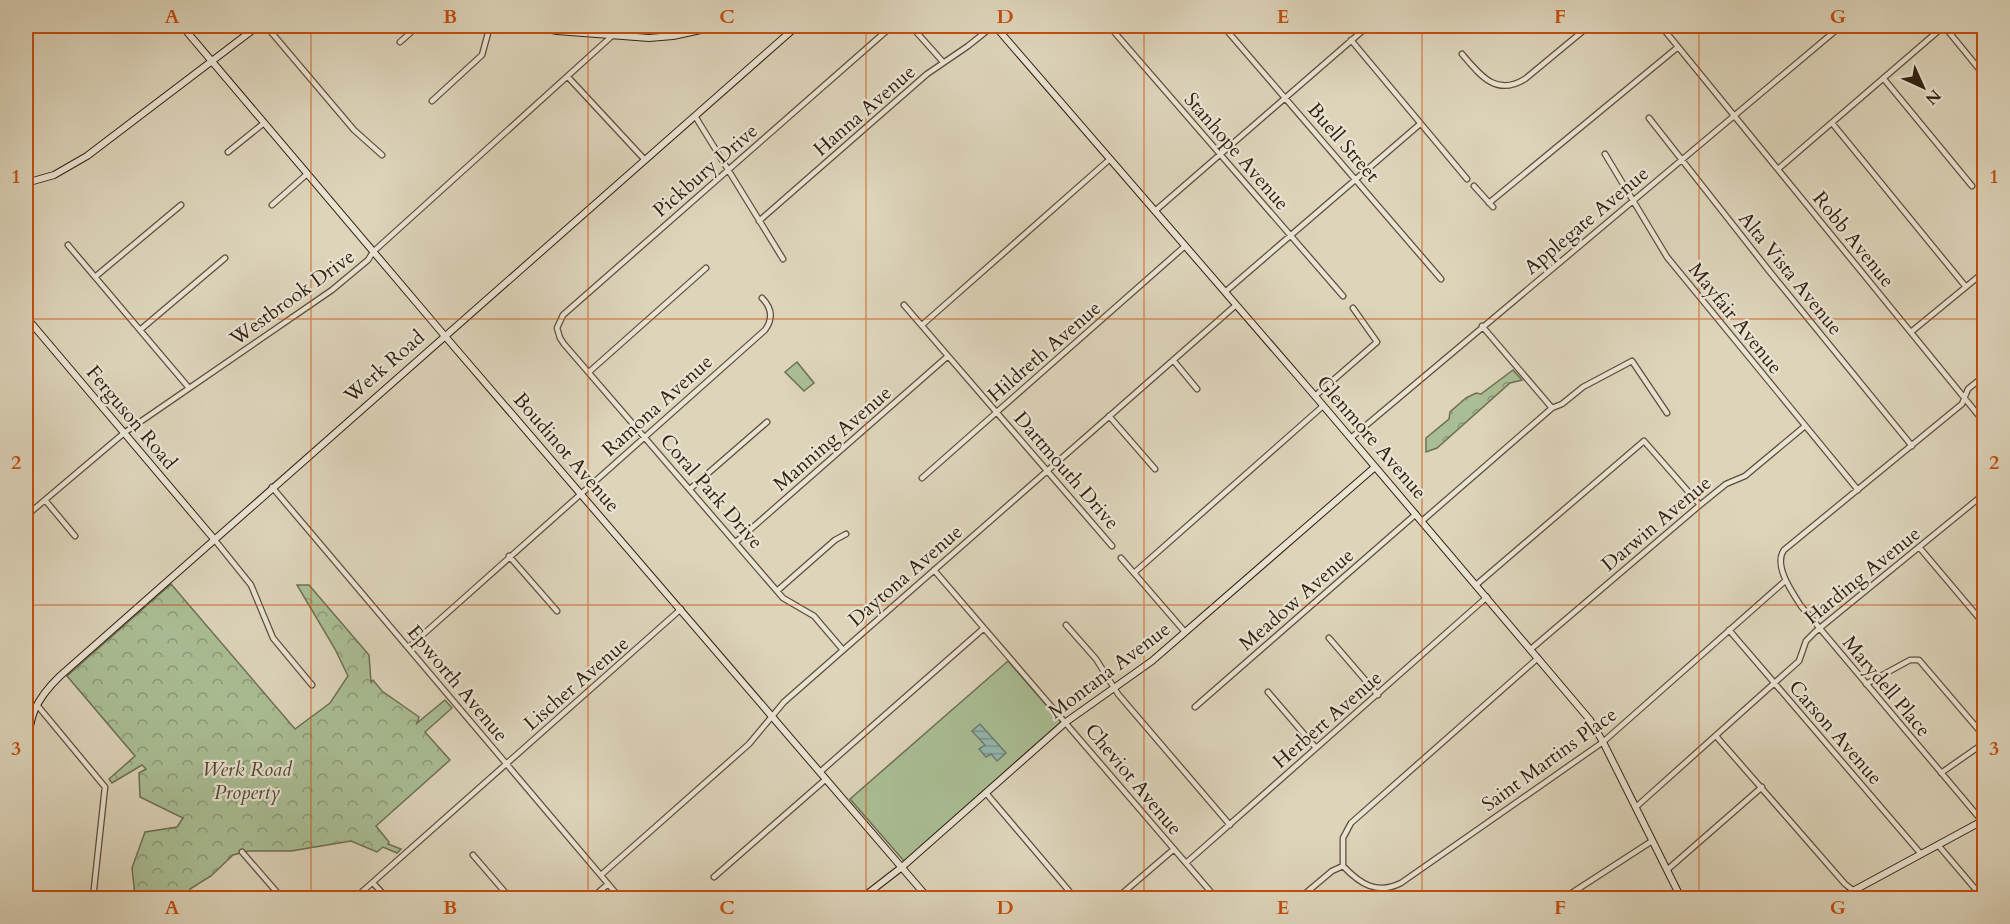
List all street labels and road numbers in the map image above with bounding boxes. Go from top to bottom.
street label: Hanna Avenue [808,59,921,162]
street label: Stanhope Avenue [1178,87,1295,216]
street label: Buell Street [1302,97,1386,188]
street label: Pickbury Drive [647,117,763,223]
street label: Applegate Avenue [1518,160,1654,281]
street label: Robb Avenue [1807,186,1901,293]
street label: Alta Vista Avenue [1732,206,1849,341]
street label: Westbrook Drive [224,243,360,352]
street label: Mayfair Avenue [1682,257,1789,380]
street label: Hildreth Avenue [982,295,1107,408]
street label: Werk Road [338,324,431,410]
street label: Ramona Avenue [596,348,719,462]
street label: Ferguson Road [80,360,183,475]
street label: Glenmore Avenue [1310,370,1433,505]
street label: Manning Avenue [767,379,897,497]
street label: Boudinot Avenue [507,387,626,518]
street label: Dartmouth Drive [1008,406,1125,535]
street label: Coral Park Drive [654,428,769,555]
street label: Darwin Avenue [1596,470,1717,577]
street label: Daytona Avenue [843,518,968,632]
street label: Harding Avenue [1799,520,1926,630]
street label: Meadow Avenue [1233,542,1360,657]
street label: Montana Avenue [1043,616,1176,725]
street label: Epworth Avenue [401,619,514,747]
street label: Lischer Avenue [518,630,635,737]
street label: Marydell Place [1836,630,1937,743]
street label: Herbert Avenue [1267,664,1388,774]
street label: Carson Avenue [1783,674,1889,790]
street label: Saint Martins Place [1476,701,1622,818]
street label: Cheviot Avenue [1079,718,1188,841]

